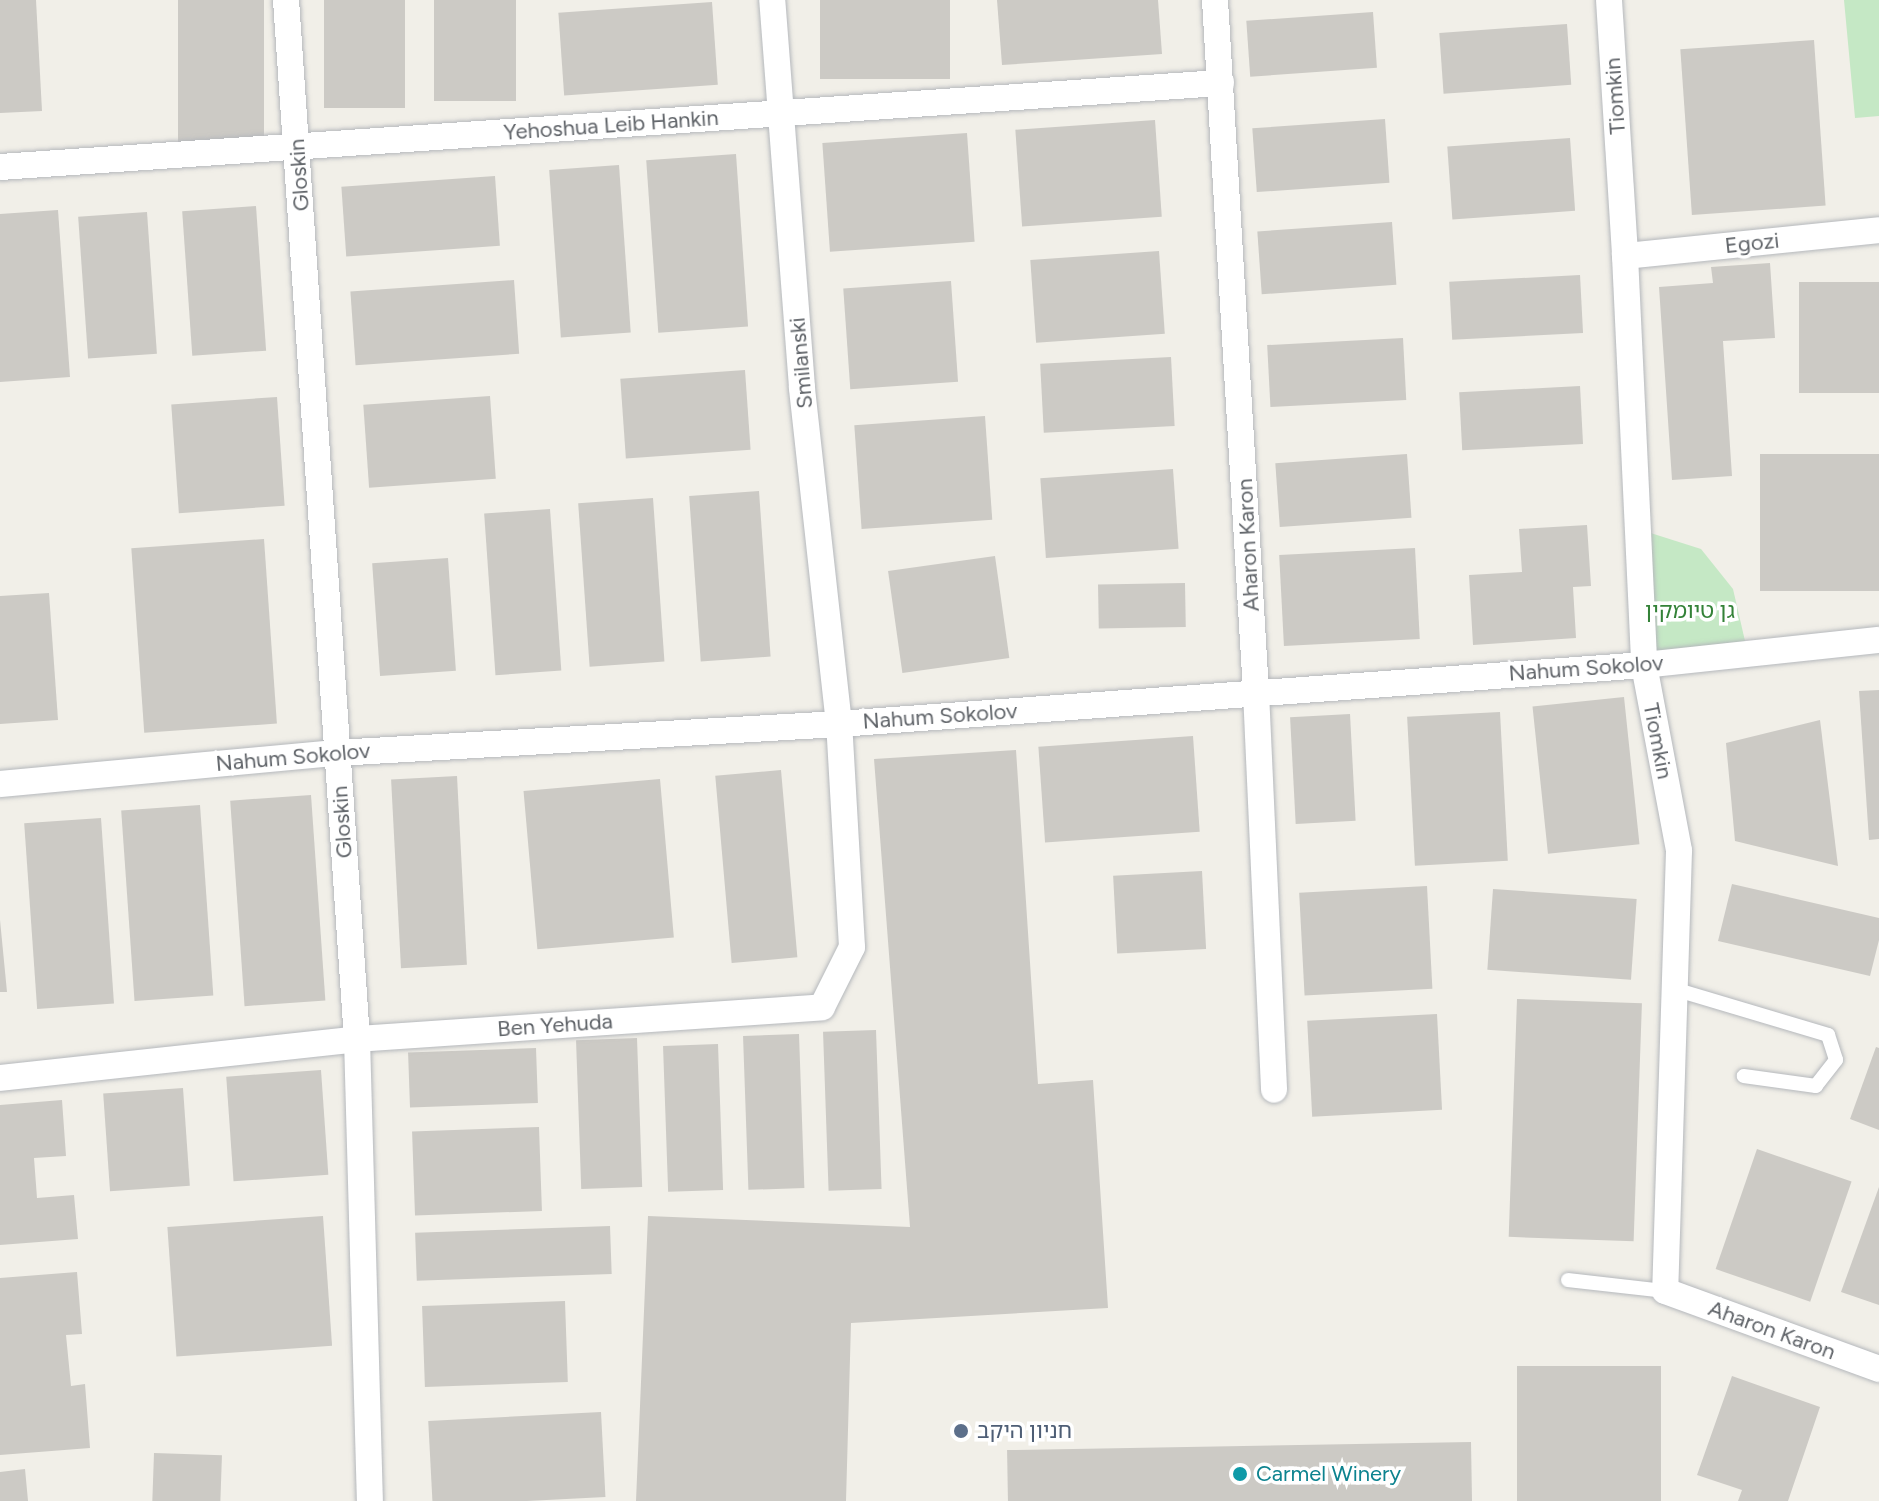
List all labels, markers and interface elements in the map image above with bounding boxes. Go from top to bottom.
street label: Tiomkin [1599,57,1631,135]
street label: Yehoshua Leib Hankin [503,104,719,146]
street label: Gloskin [283,138,315,212]
street label: Egozi [1723,227,1781,259]
street label: Smilanski [784,316,818,410]
street label: Aharon Karon [1231,478,1265,612]
park label: גן טיומקין [1645,598,1735,624]
street label: Nahum Sokolov [1508,649,1664,687]
street label: Nahum Sokolov [862,697,1018,735]
street label: Tiomkin [1638,701,1678,781]
street label: Nahum Sokolov [215,737,371,777]
street label: Gloskin [326,785,358,859]
street label: Ben Yehuda [496,1008,614,1042]
street label: Aharon Karon [1705,1295,1839,1365]
place label: חניון היקב [977,1418,1072,1444]
marker: חניון היקב [952,1422,970,1440]
place label: Carmel Winery [1256,1461,1401,1487]
marker: Carmel Winery [1231,1465,1249,1483]

